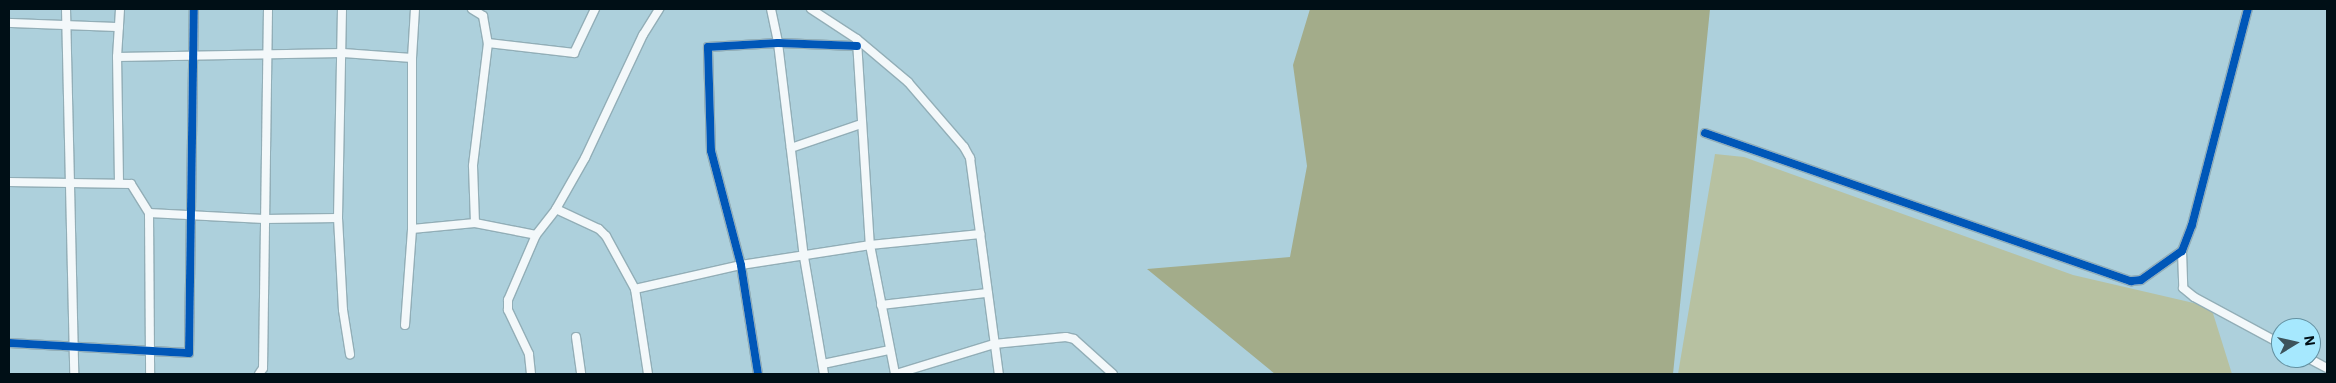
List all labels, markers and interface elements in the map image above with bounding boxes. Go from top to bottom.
north arrow [2271,318,2321,368]
text: N [2300,334,2320,347]

